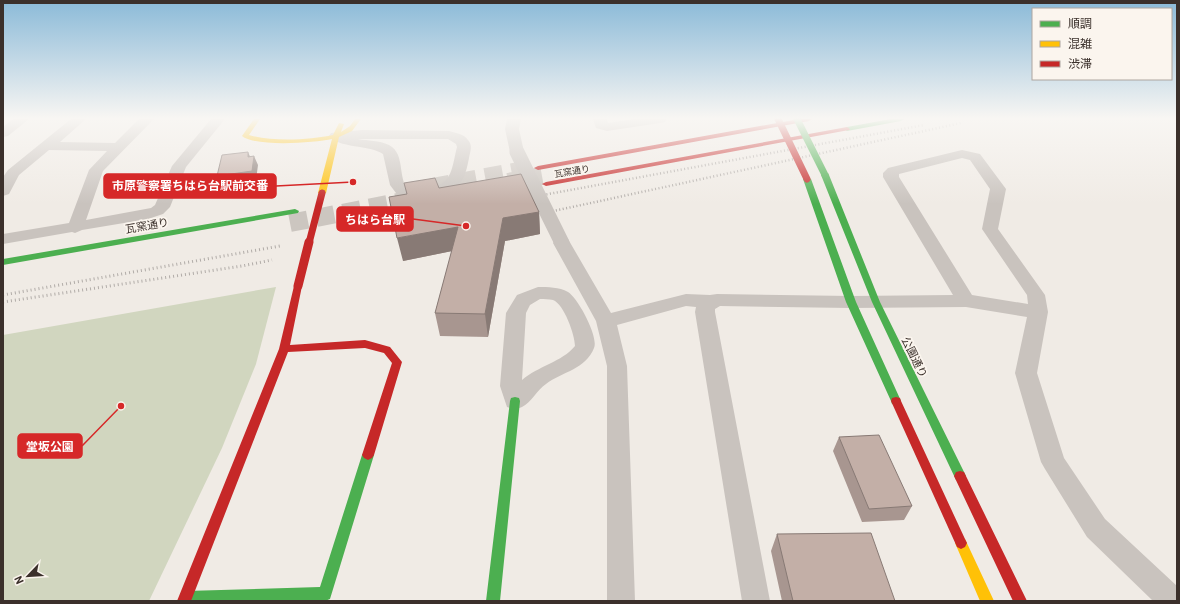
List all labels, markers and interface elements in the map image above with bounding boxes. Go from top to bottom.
legend [1032,8,1172,80]
text: 順調 [1068,16,1092,30]
text: 混雑 [1068,36,1092,50]
text: 渋滞 [1068,56,1092,70]
street label: 瓦窯通り [553,162,591,180]
callout: 市原警察署ちはら台駅前交番 [104,174,276,198]
text: 市原警察署ちはら台駅前交番 [112,178,269,192]
callout: ちはら台駅 [337,207,413,231]
text: ちはら台駅 [345,212,405,226]
street label: 瓦窯通り [124,215,170,235]
street label: 公園通り [900,334,930,380]
callout: 堂坂公園 [18,434,82,458]
text: 堂坂公園 [26,439,74,453]
north arrow [8,556,48,596]
text: N [11,574,26,587]

